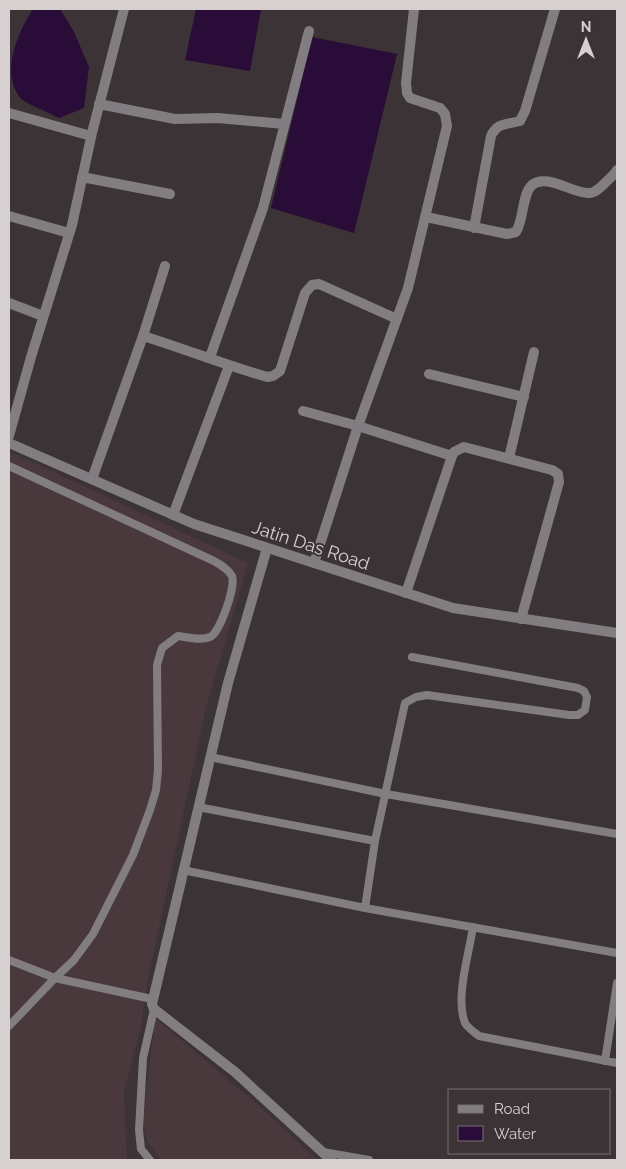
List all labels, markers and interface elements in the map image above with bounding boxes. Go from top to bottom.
north arrow [561,15,611,65]
text: N [581,19,591,35]
street label: Jatin Das Road [250,516,372,574]
legend [448,1089,611,1154]
text: Road [494,1100,530,1118]
text: Water [494,1125,537,1143]

